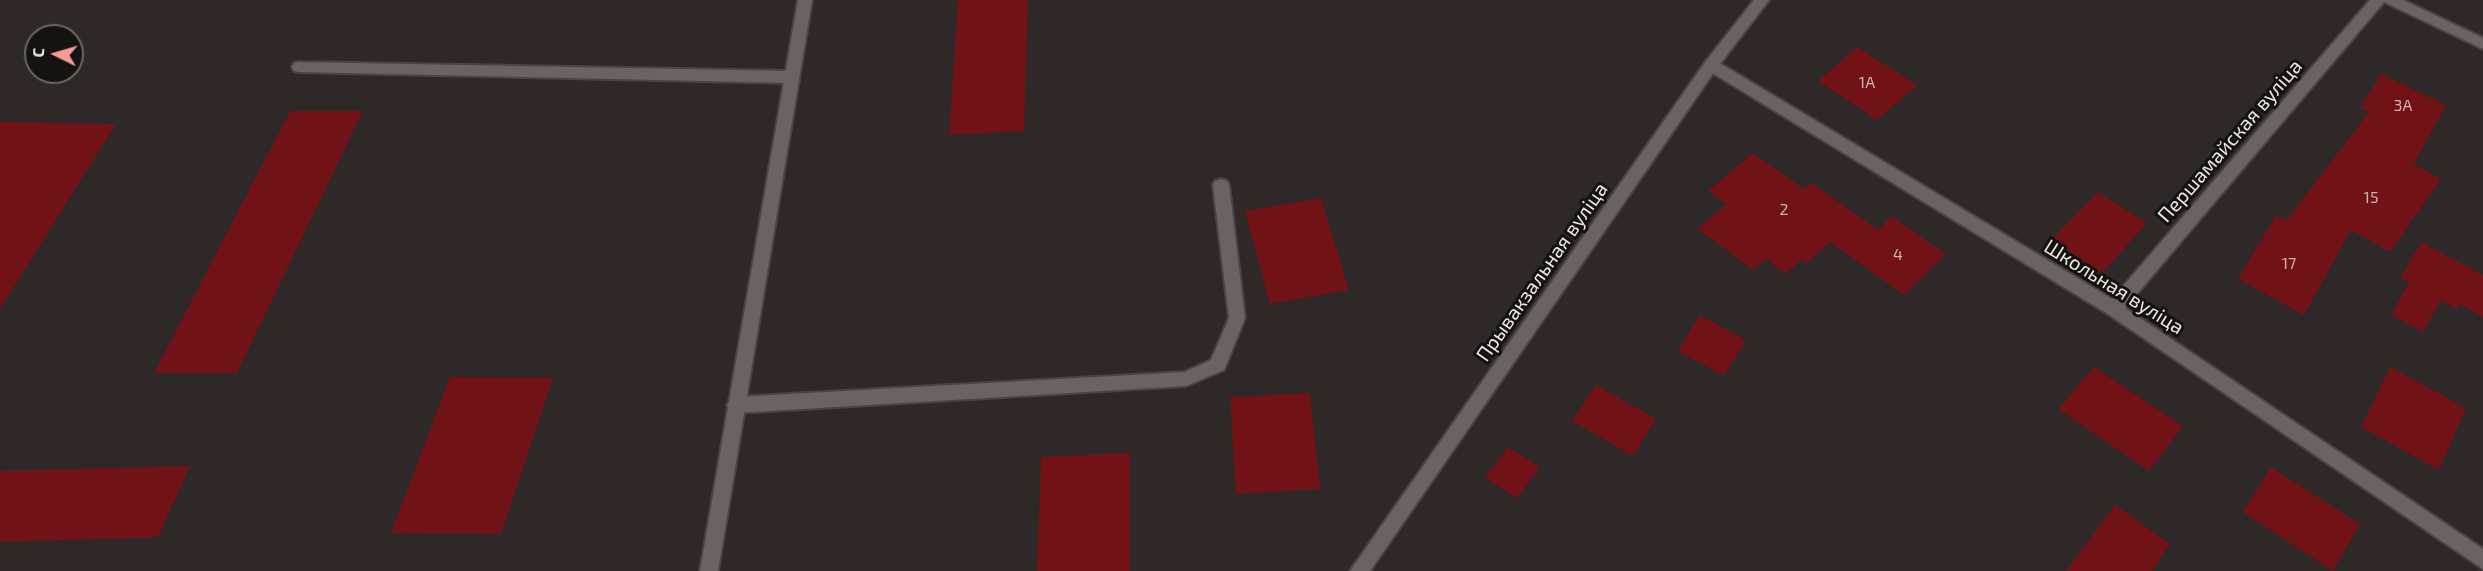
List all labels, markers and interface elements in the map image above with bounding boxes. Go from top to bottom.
north arrow [24,24,84,84]
text: С [28,47,47,58]
street label: Першамайская вуліца [2153,55,2307,227]
house number: 1А [1859,73,1875,93]
house number: 3А [2394,96,2412,116]
street label: Прывакзальная вуліца [1471,178,1613,366]
house number: 15 [2364,188,2378,208]
house number: 2 [1780,200,1788,220]
street label: Школьная вуліца [2040,234,2188,340]
house number: 4 [1893,245,1903,265]
house number: 17 [2282,254,2296,274]

